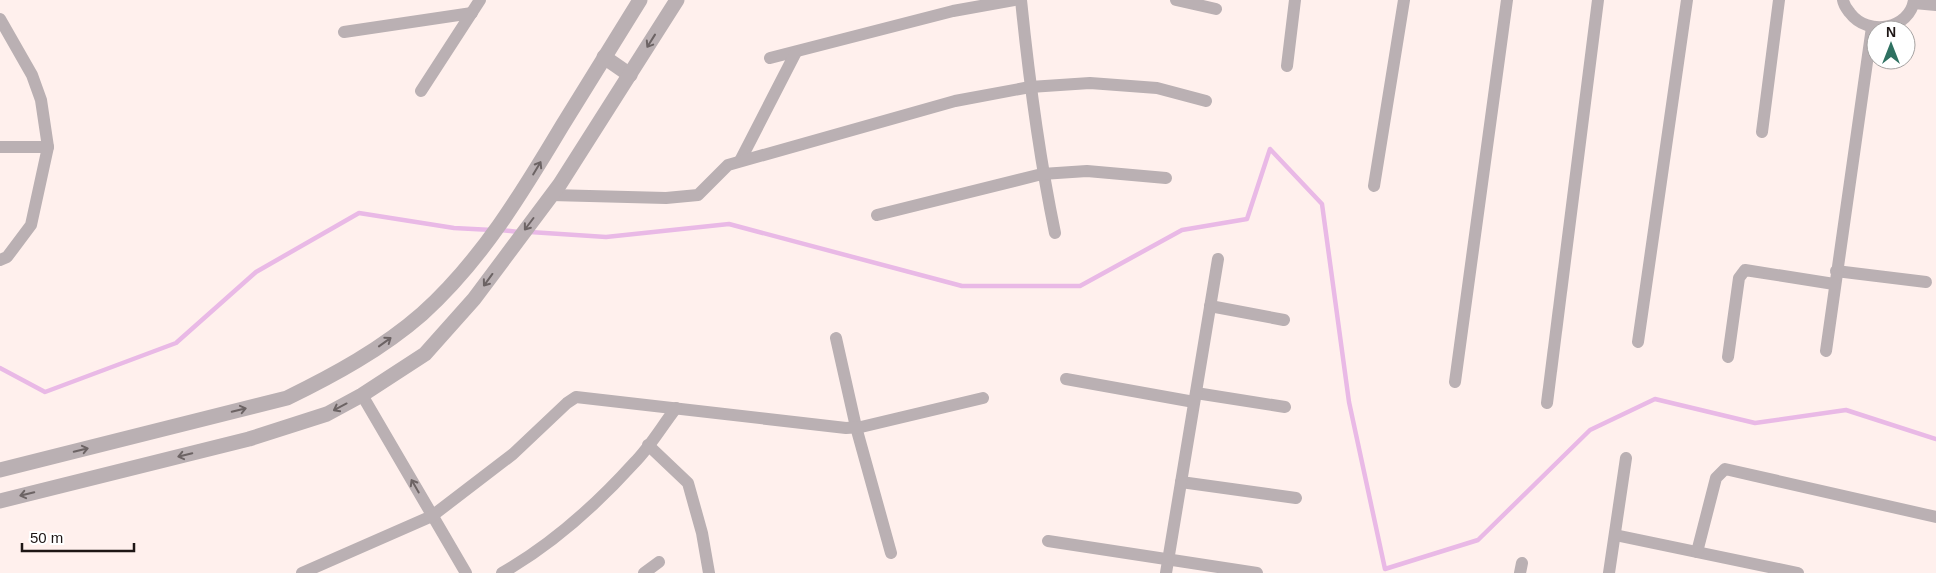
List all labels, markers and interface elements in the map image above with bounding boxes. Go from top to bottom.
north arrow [1866,20,1916,70]
text: N [1886,24,1896,40]
one-way arrow [646,34,656,48]
one-way arrow [533,161,543,175]
one-way arrow [524,217,535,230]
one-way arrow [483,273,493,287]
one-way arrow [378,337,392,347]
one-way arrow [333,403,348,412]
one-way arrow [230,405,246,414]
one-way arrow [73,445,89,454]
one-way arrow [177,451,193,460]
one-way arrow [409,479,419,494]
one-way arrow [20,490,36,500]
scale bar [22,520,135,552]
text: 50 m [30,529,63,546]

